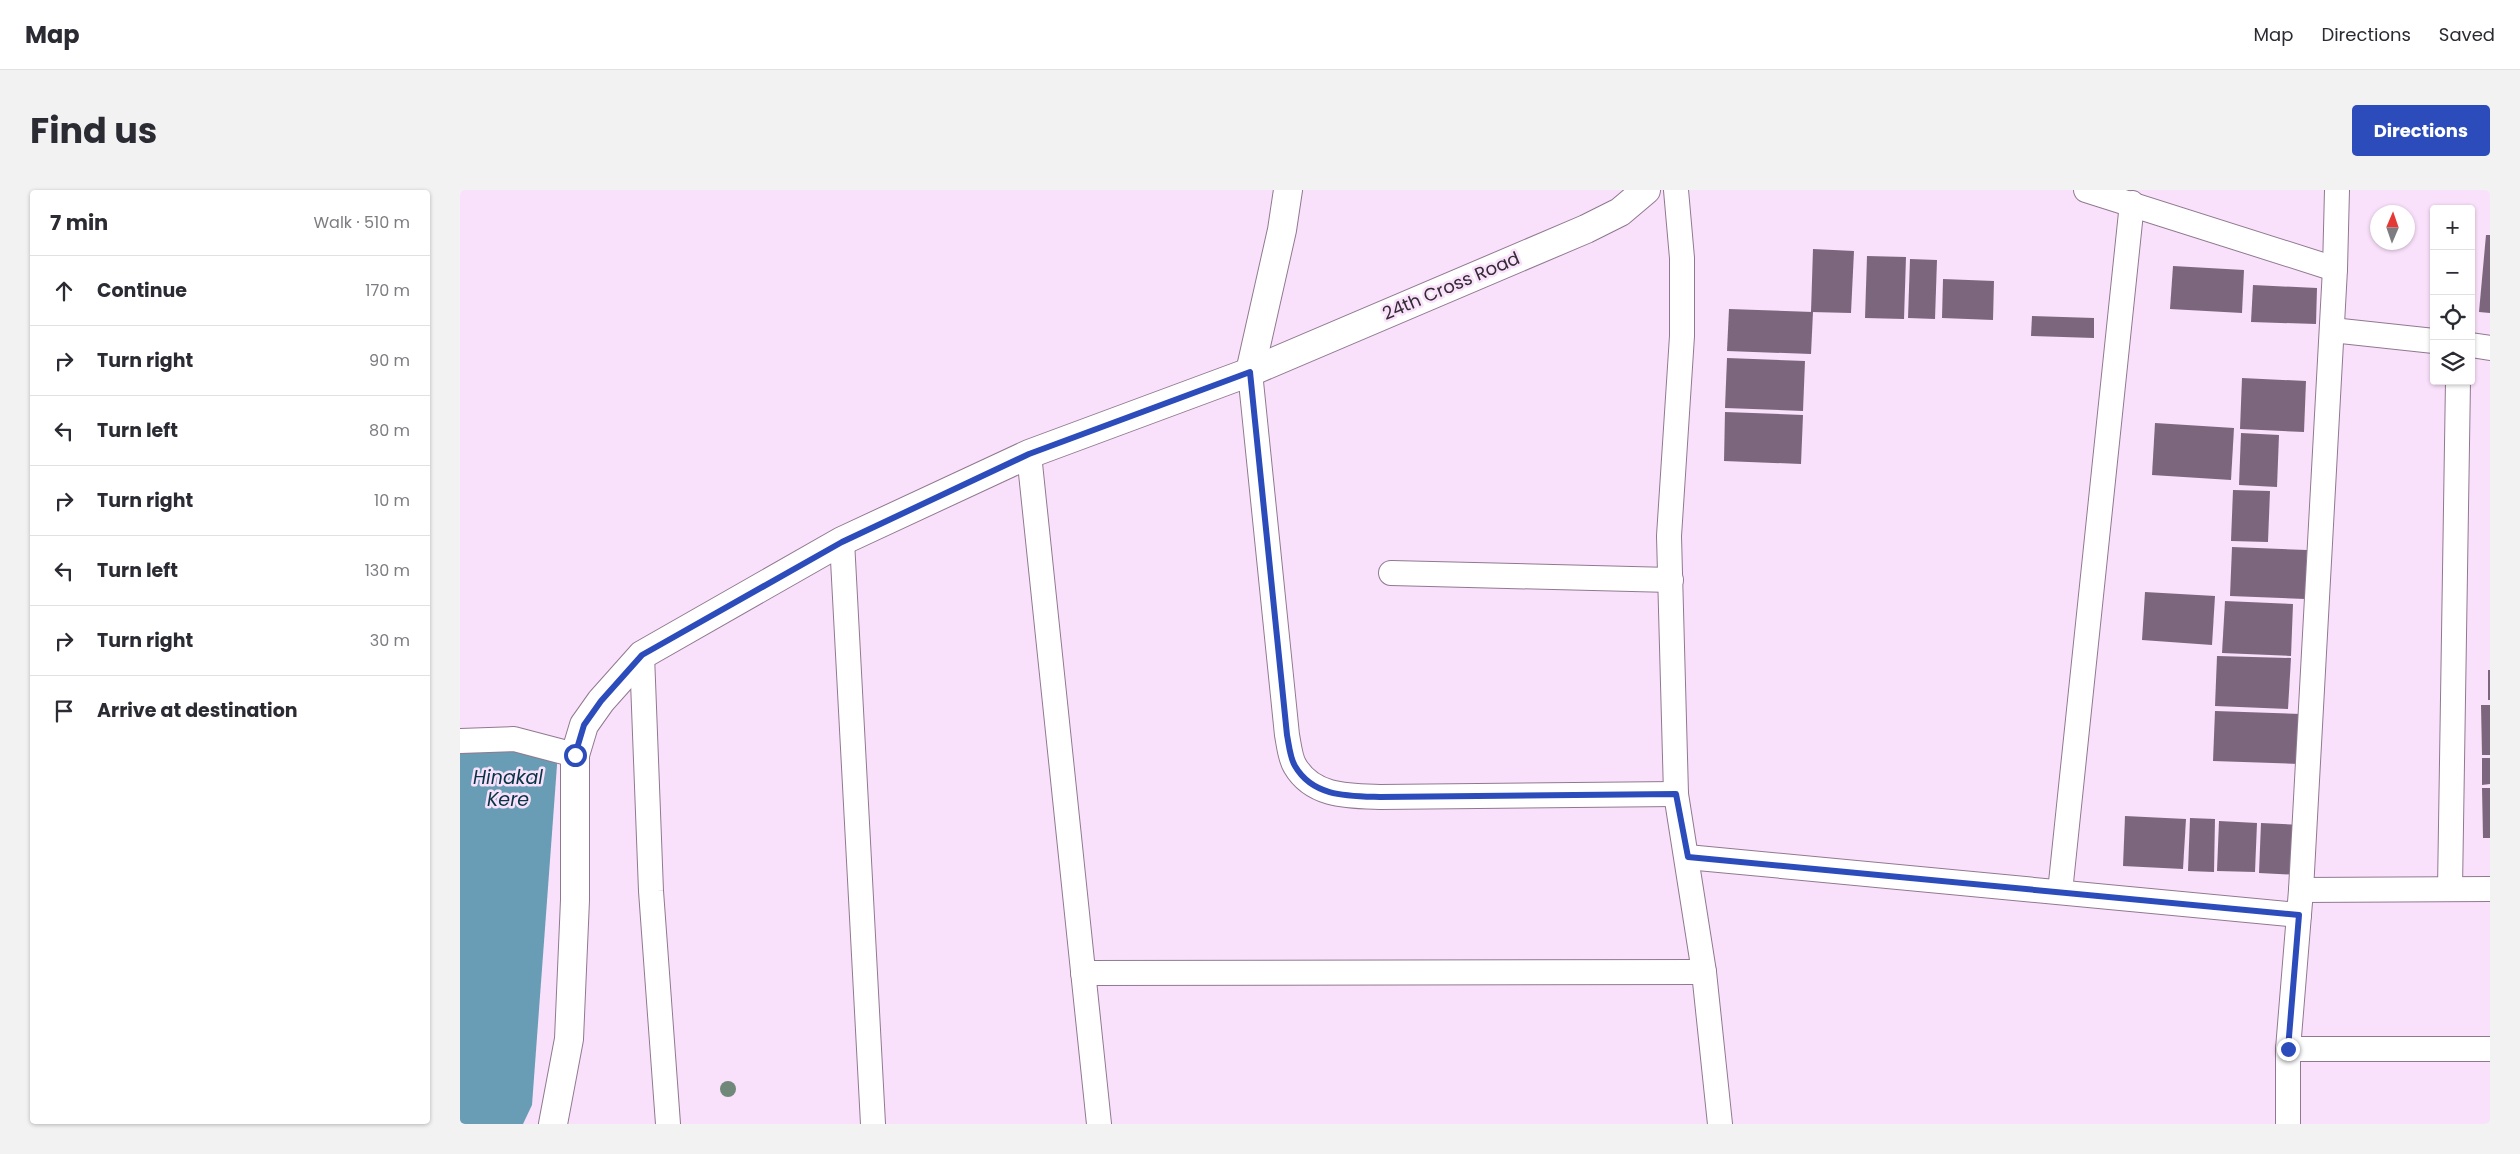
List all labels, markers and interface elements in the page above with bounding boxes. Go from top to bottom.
text: Map [25,18,80,51]
text: Map [2254,22,2293,47]
text: Directions [2321,22,2411,47]
text: Saved [2439,22,2495,47]
button: Directions [2352,105,2490,156]
text: Find us [30,106,157,155]
north arrow [2370,205,2415,250]
map controls [2430,205,2475,385]
button: + [2430,205,2475,250]
text: 7 min [50,208,108,237]
text: Walk · 510 m [313,211,410,234]
street label: 24th Cross Road [1378,245,1523,326]
button: − [2430,250,2475,295]
icon: ahead [50,277,78,305]
text: Continue [97,277,187,304]
text: 170 m [365,279,410,302]
button: locate [2430,295,2475,340]
button: layers [2430,340,2475,385]
icon: right [50,347,78,375]
text: Turn right [97,347,193,374]
text: 90 m [369,349,410,372]
icon: left [50,417,78,445]
text: Turn left [97,417,178,444]
text: 80 m [369,419,410,442]
icon: right [50,487,78,515]
text: Turn right [97,487,193,514]
text: 10 m [374,489,410,512]
icon: left [50,557,78,585]
text: Turn left [97,557,178,584]
text: 130 m [365,559,410,582]
icon: right [50,627,78,655]
text: Turn right [97,627,193,654]
text: 30 m [370,629,410,652]
icon: arrive [50,697,78,725]
text: Arrive at destination [97,697,298,724]
route start [564,744,587,767]
water label: Hinakal Kere [473,764,543,813]
route end [2277,1038,2300,1061]

